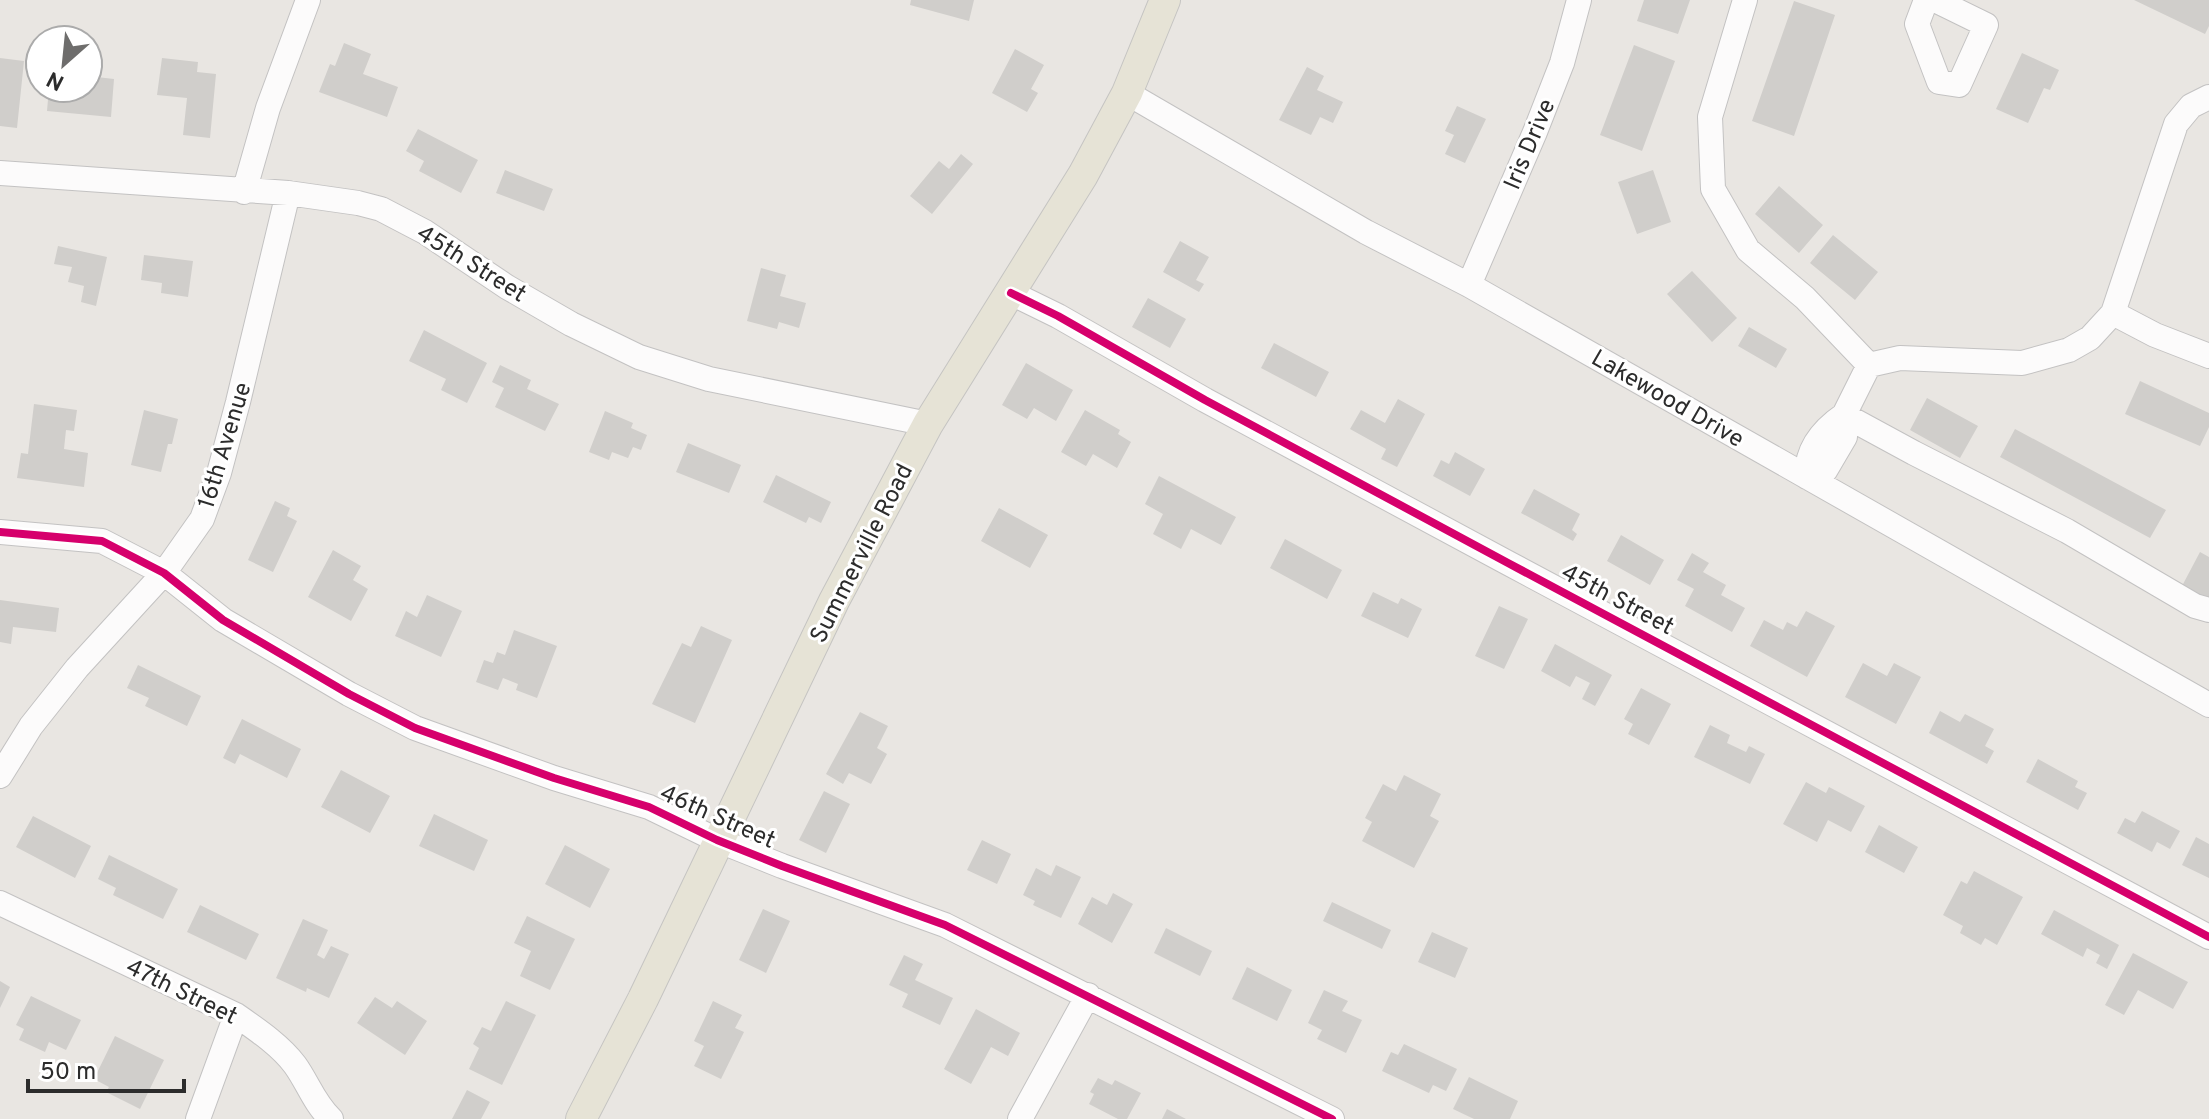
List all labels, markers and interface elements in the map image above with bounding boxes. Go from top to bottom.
north arrow [24,24,104,104]
text: N [43,64,69,95]
street label: Iris Drive [1498,95,1563,195]
street label: 45th Street [411,219,531,310]
street label: Lakewood Drive [1585,344,1749,456]
street label: 16th Avenue [193,379,259,512]
street label: Summerville Road [805,459,921,649]
street label: 45th Street [1555,559,1679,643]
street label: 46th Street [655,779,779,857]
street label: 47th Street [120,953,242,1033]
scale bar [28,1043,184,1093]
text: 50 m [40,1058,96,1088]

